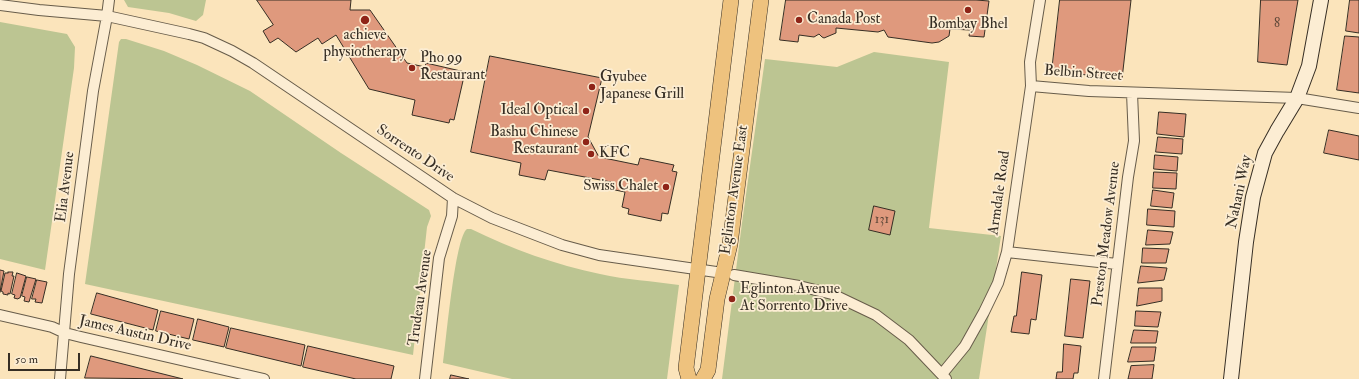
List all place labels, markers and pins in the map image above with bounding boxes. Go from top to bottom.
marker: Bombay Bhel [963,5,973,15]
place label: Canada Post [807,11,880,29]
marker: achieve physiotherapy [359,14,371,26]
marker: Canada Post [794,15,804,25]
place label: Bombay Bhel [928,16,1008,34]
place label: achieve physiotherapy [324,27,406,62]
place label: Pho 99 Restaurant [420,50,485,85]
marker: Pho 99 Restaurant [407,63,417,73]
place label: Gyubee Japanese Grill [600,69,684,104]
marker: Gyubee Japanese Grill [587,82,597,92]
place label: Ideal Optical [501,102,578,120]
marker: Ideal Optical [581,106,591,116]
place label: Bashu Chinese Restaurant [490,124,578,159]
marker: Bashu Chinese Restaurant [581,137,591,147]
place label: KFC [599,145,630,163]
marker: KFC [586,149,596,159]
place label: Swiss Chalet [583,178,658,196]
marker: Swiss Chalet [661,182,671,192]
place label: Eglinton Avenue At Sorrento Drive [740,281,848,316]
marker: Eglinton Avenue At Sorrento Drive [727,294,737,304]

